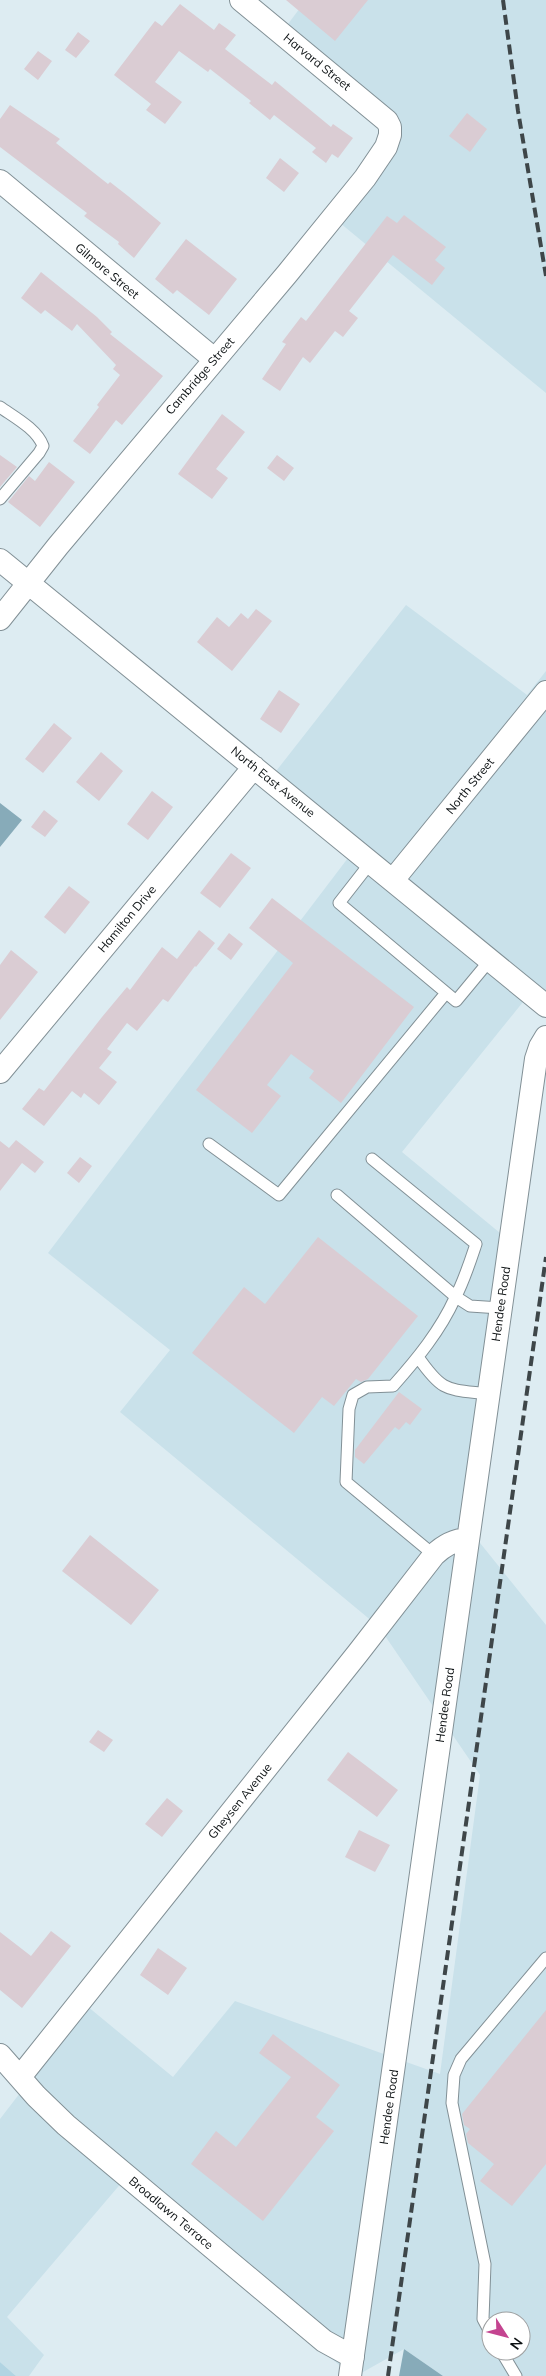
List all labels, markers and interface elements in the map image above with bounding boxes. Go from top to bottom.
street label: Harvard Street [281,30,354,93]
street label: Gilmore Street [72,239,142,302]
street label: Cambridge Street [162,334,237,417]
street label: North East Avenue [228,743,318,820]
street label: North Street [442,755,497,817]
street label: Hamilton Drive [94,882,159,955]
street label: Hendee Road [488,1265,513,1342]
street label: Hendee Road [432,1666,457,1743]
street label: Gheysen Avenue [205,1760,275,1842]
street label: Hendee Road [376,2068,401,2145]
street label: Broadlawn Terrace [126,2173,216,2252]
north arrow [481,2311,531,2361]
text: N [506,2334,527,2353]

